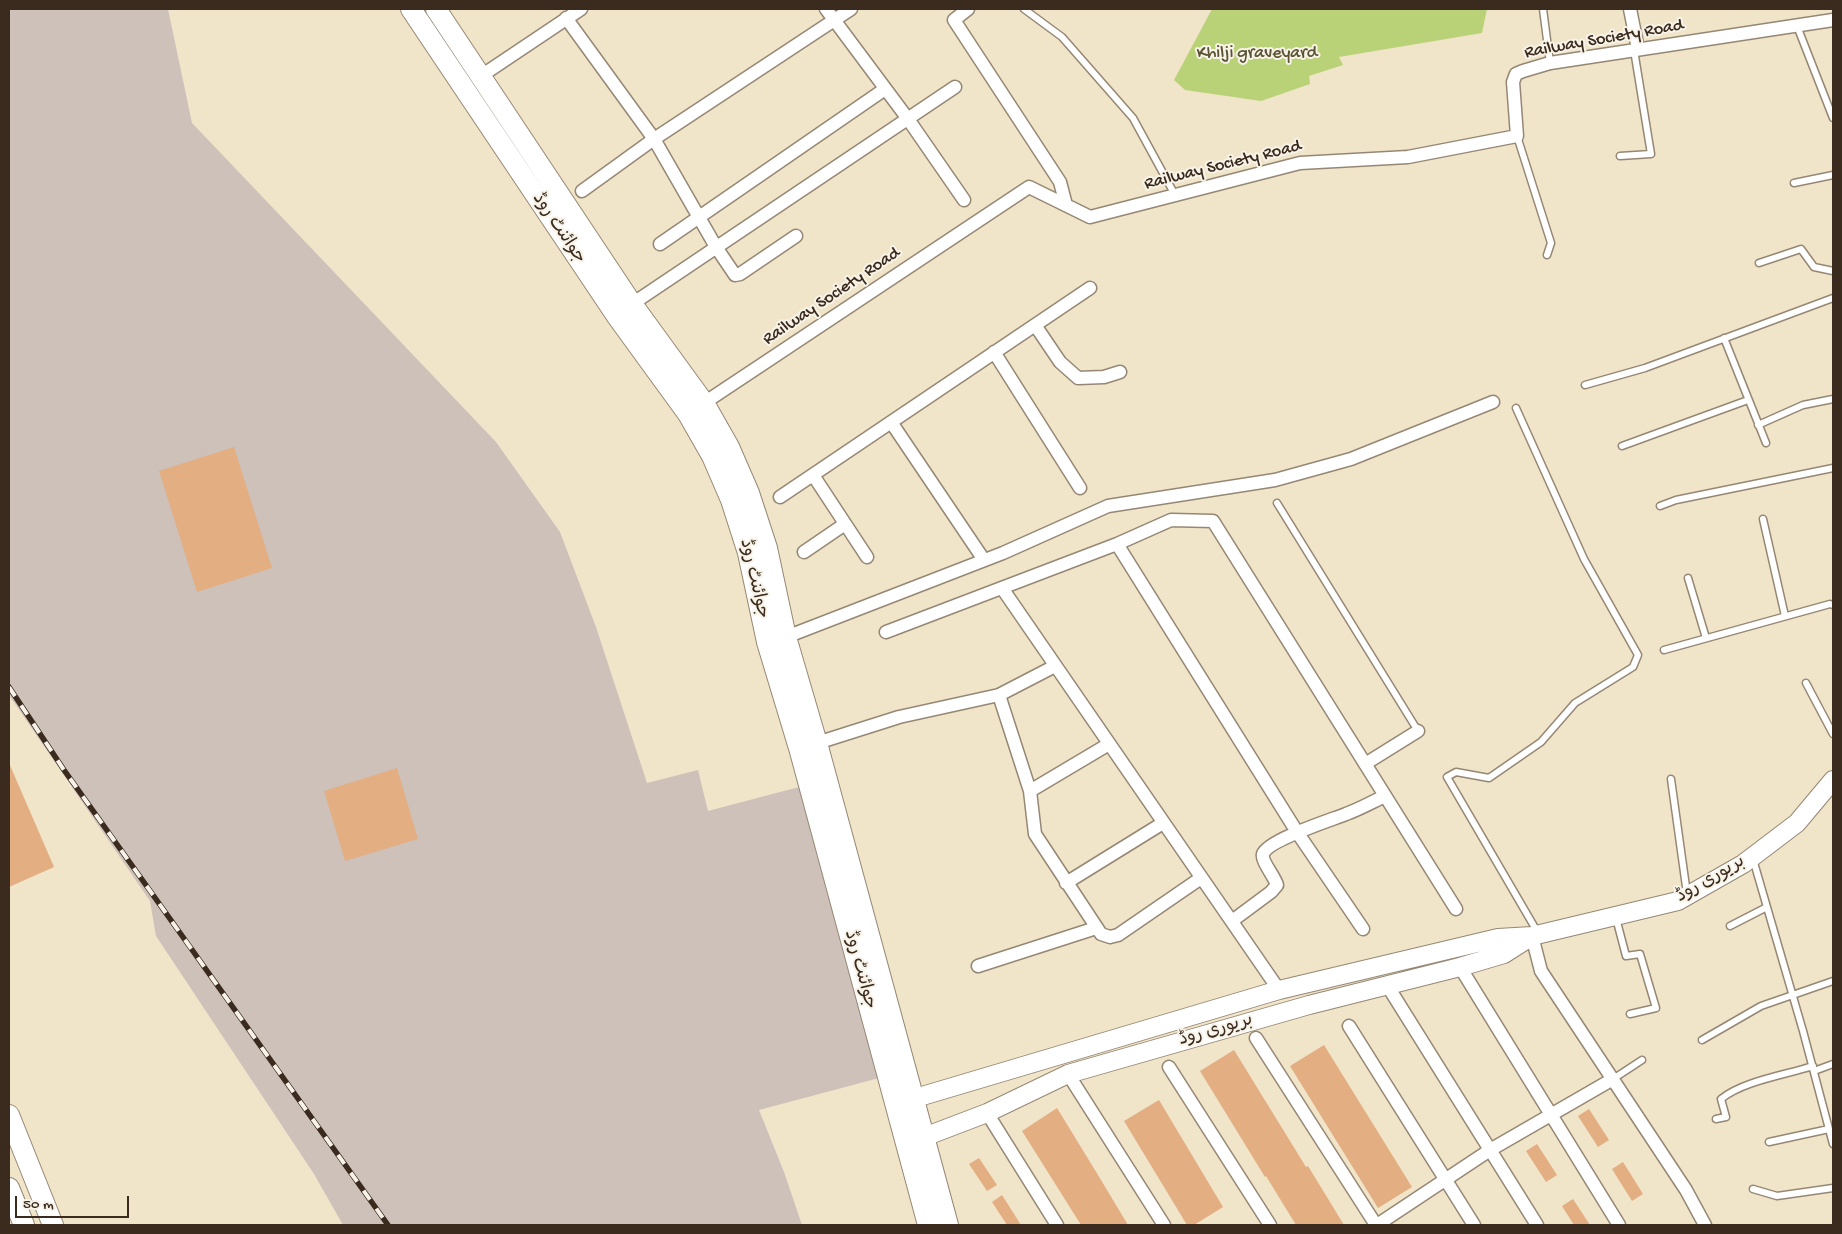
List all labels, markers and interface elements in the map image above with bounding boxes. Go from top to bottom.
street label: Railway Society Road [1523,15,1685,65]
park label: Khilji graveyard [1197,43,1317,65]
street label: Railway Society Road [1142,136,1304,196]
street label: جوائنٹ روڈ [526,189,590,269]
street label: Railway Society Road [759,243,905,351]
street label: جوائنٹ روڈ [733,537,773,621]
street label: بریوری روڈ [1673,852,1749,908]
street label: جوائنٹ روڈ [838,928,880,1012]
street label: بریوری روڈ [1176,1010,1256,1052]
scale bar [18,1186,131,1218]
text: 50 m [23,1196,54,1214]

